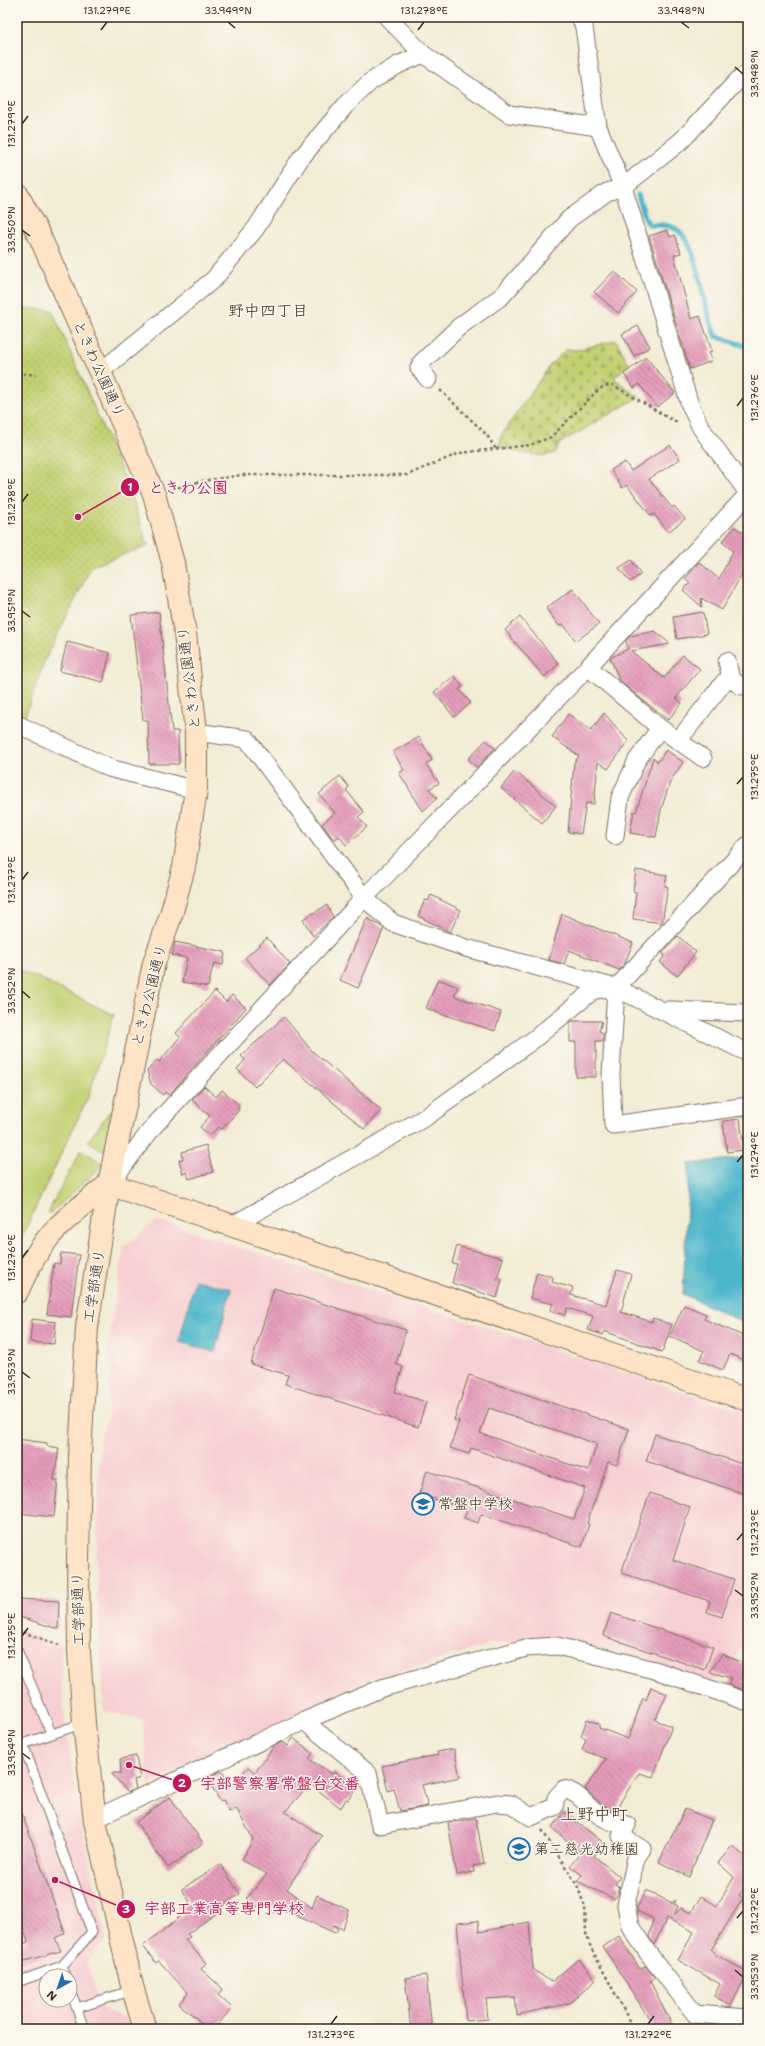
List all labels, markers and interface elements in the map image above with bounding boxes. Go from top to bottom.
text: 131.279°E [83,4,131,17]
text: 33.949°N [204,4,252,17]
text: 131.278°E [400,4,448,17]
text: 33.948°N [657,4,705,17]
text: 33.948°N [748,50,761,98]
text: 131.279°E [5,100,18,148]
text: 33.950°N [5,206,18,254]
district label: 野中四丁目 [228,300,308,321]
street label: ときわ公園通り [69,317,129,421]
text: 131.276°E [748,374,761,422]
callout: ときわ公園 [120,473,236,501]
text: ときわ公園 [148,477,228,498]
text: 131.278°E [5,478,18,526]
text: 1 [127,479,133,495]
text: 33.951°N [5,589,18,633]
street label: ときわ公園通り [173,625,205,731]
text: 131.275°E [748,754,761,800]
text: 131.277°E [5,856,18,904]
street label: ときわ公園通り [127,942,171,1048]
text: 33.952°N [5,968,18,1014]
text: 131.274°E [748,1131,761,1179]
text: 131.276°E [5,1234,18,1282]
street label: 工学部通り [78,1247,110,1325]
text: 33.953°N [5,1349,18,1396]
school or university icon: 常盤中学校 [410,1491,436,1517]
place label: 常盤中学校 [438,1494,513,1514]
text: 131.273°E [748,1509,761,1557]
street label: 工学部通り [67,1571,89,1647]
text: 33.952°N [748,1573,761,1619]
text: 131.275°E [5,1613,18,1659]
text: 33.954°N [5,1729,18,1777]
callout: 宇部警察署常盤台交番 [172,1769,368,1797]
text: 宇部警察署常盤台交番 [200,1773,360,1794]
text: 2 [178,1775,187,1791]
district label: 上野中町 [560,1803,628,1825]
school or university icon: 第二慈光幼稚園 [506,1836,532,1862]
place label: 第二慈光幼稚園 [534,1839,639,1859]
text: 131.272°E [748,1887,761,1935]
callout: 宇部工業高等専門学校 [116,1895,312,1923]
text: 宇部工業高等専門学校 [144,1898,304,1919]
text: 3 [122,1901,130,1917]
text: 33.953°N [748,1954,761,2001]
north arrow [38,1968,78,2008]
text: N [44,1987,60,2004]
text: 131.273°E [307,2028,355,2041]
text: 131.272°E [624,2028,672,2041]

